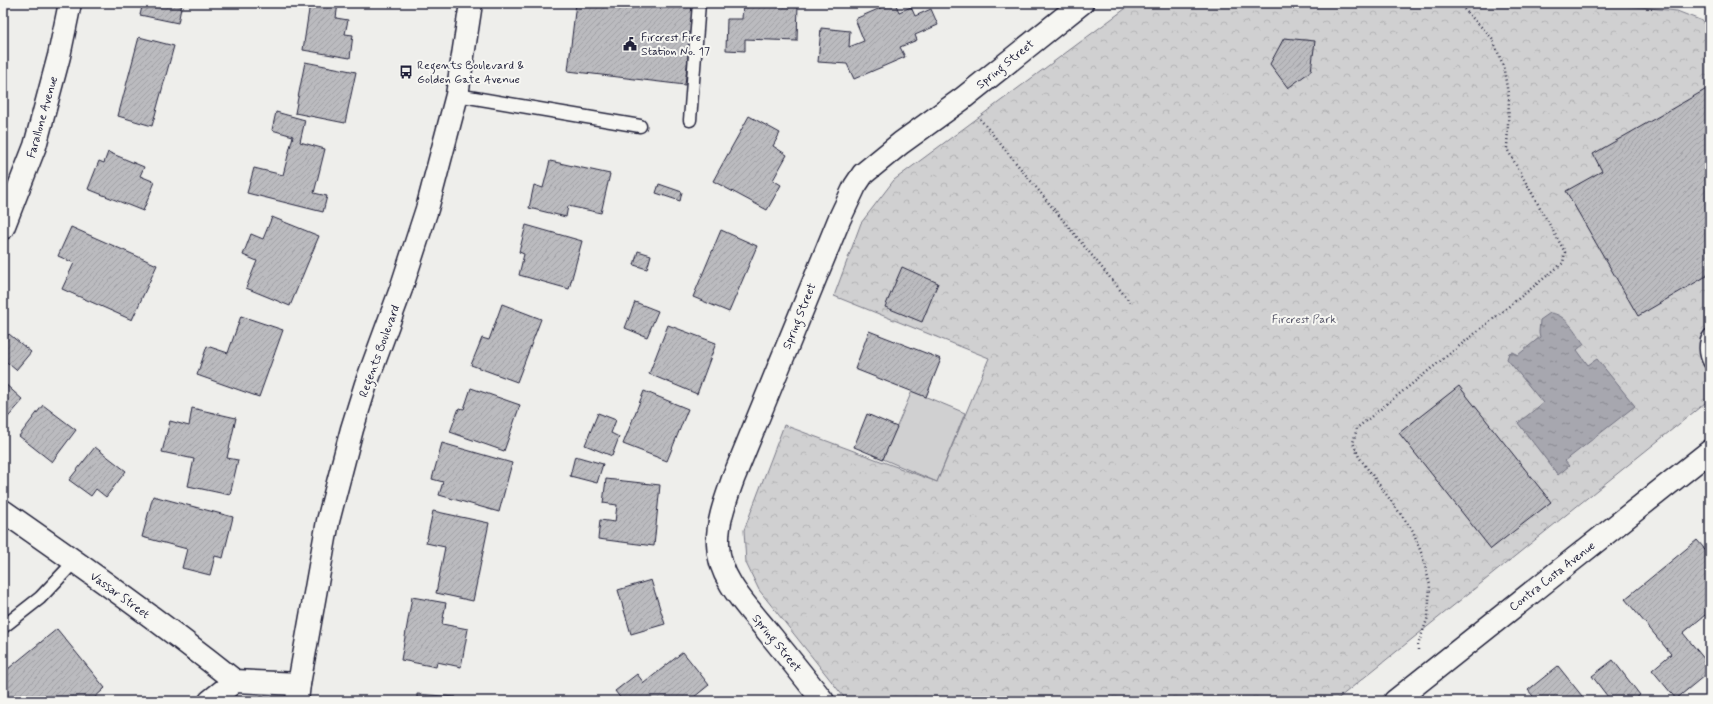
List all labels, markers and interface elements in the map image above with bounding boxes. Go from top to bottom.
place label: Fircrest Fire Station No. 17 [641,30,710,60]
public building icon: Fircrest Fire Station No. 17 [622,36,638,52]
street label: Spring Street [973,36,1039,94]
place label: Regents Boulevard & Golden Gate Avenue [417,58,524,88]
bus stop icon: Regents Boulevard & Golden Gate Avenue [398,64,414,80]
street label: Farallone Avenue [24,74,62,160]
street label: Spring Street [779,281,822,352]
street label: Regents Boulevard [356,303,405,400]
park label: Fircrest Park [1272,312,1336,328]
street label: Contra Costa Avenue [1506,538,1599,615]
street label: Vassar Street [86,569,153,623]
street label: Spring Street [747,611,805,677]

